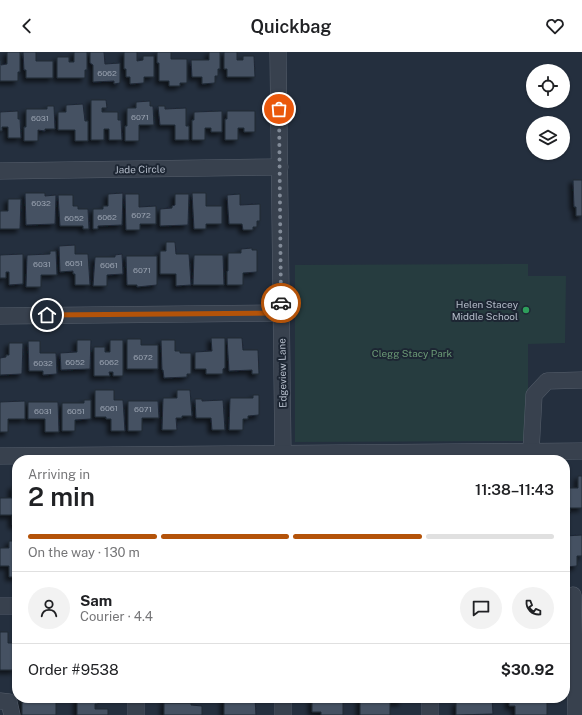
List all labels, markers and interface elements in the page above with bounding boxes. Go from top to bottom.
icon: back [16,15,38,37]
icon: heart [544,15,566,37]
text: Quickbag [250,16,332,37]
map controls [526,64,570,160]
button: locate [526,64,570,108]
house number: 6062 [97,68,117,78]
pin [262,92,296,126]
icon: bag [268,98,290,120]
house number: 6071 [131,112,149,122]
house number: 6031 [31,113,49,123]
button: layers [526,116,570,160]
street label: Jade Circle [115,163,166,175]
house number: 6032 [31,198,51,208]
house number: 6072 [131,210,151,220]
house number: 6062 [97,212,117,222]
house number: 6052 [64,213,84,223]
house number: 6051 [65,258,83,268]
house number: 6031 [33,259,51,269]
house number: 6061 [100,260,118,270]
house number: 6071 [133,265,151,275]
courier [261,283,301,323]
icon: car [270,292,292,314]
pin [30,298,64,332]
place label: Helen Stacey Middle School [452,298,519,322]
icon: home [36,304,58,326]
marker: Helen Stacey Middle School [521,305,531,315]
street label: Edgeview Lane [275,338,289,408]
park label: Clegg Stacy Park [372,347,453,359]
house number: 6072 [133,352,153,362]
house number: 6052 [65,357,85,367]
house number: 6062 [99,357,119,367]
house number: 6032 [33,358,53,368]
house number: 6061 [100,403,118,413]
house number: 6071 [134,404,152,414]
house number: 6031 [34,406,52,416]
house number: 6051 [67,406,85,416]
text: Arriving in [28,467,90,482]
text: 2 min [28,481,95,512]
text: 11:38–11:43 [475,481,554,498]
text: On the way · 130 m [28,545,140,560]
button: person [28,587,70,629]
button: chat [460,587,502,629]
button: phone [512,587,554,629]
text: Sam [80,592,112,609]
text: Courier · 4.4 [80,609,153,624]
text: Order #9538 [28,661,119,678]
text: $30.92 [501,661,554,678]

